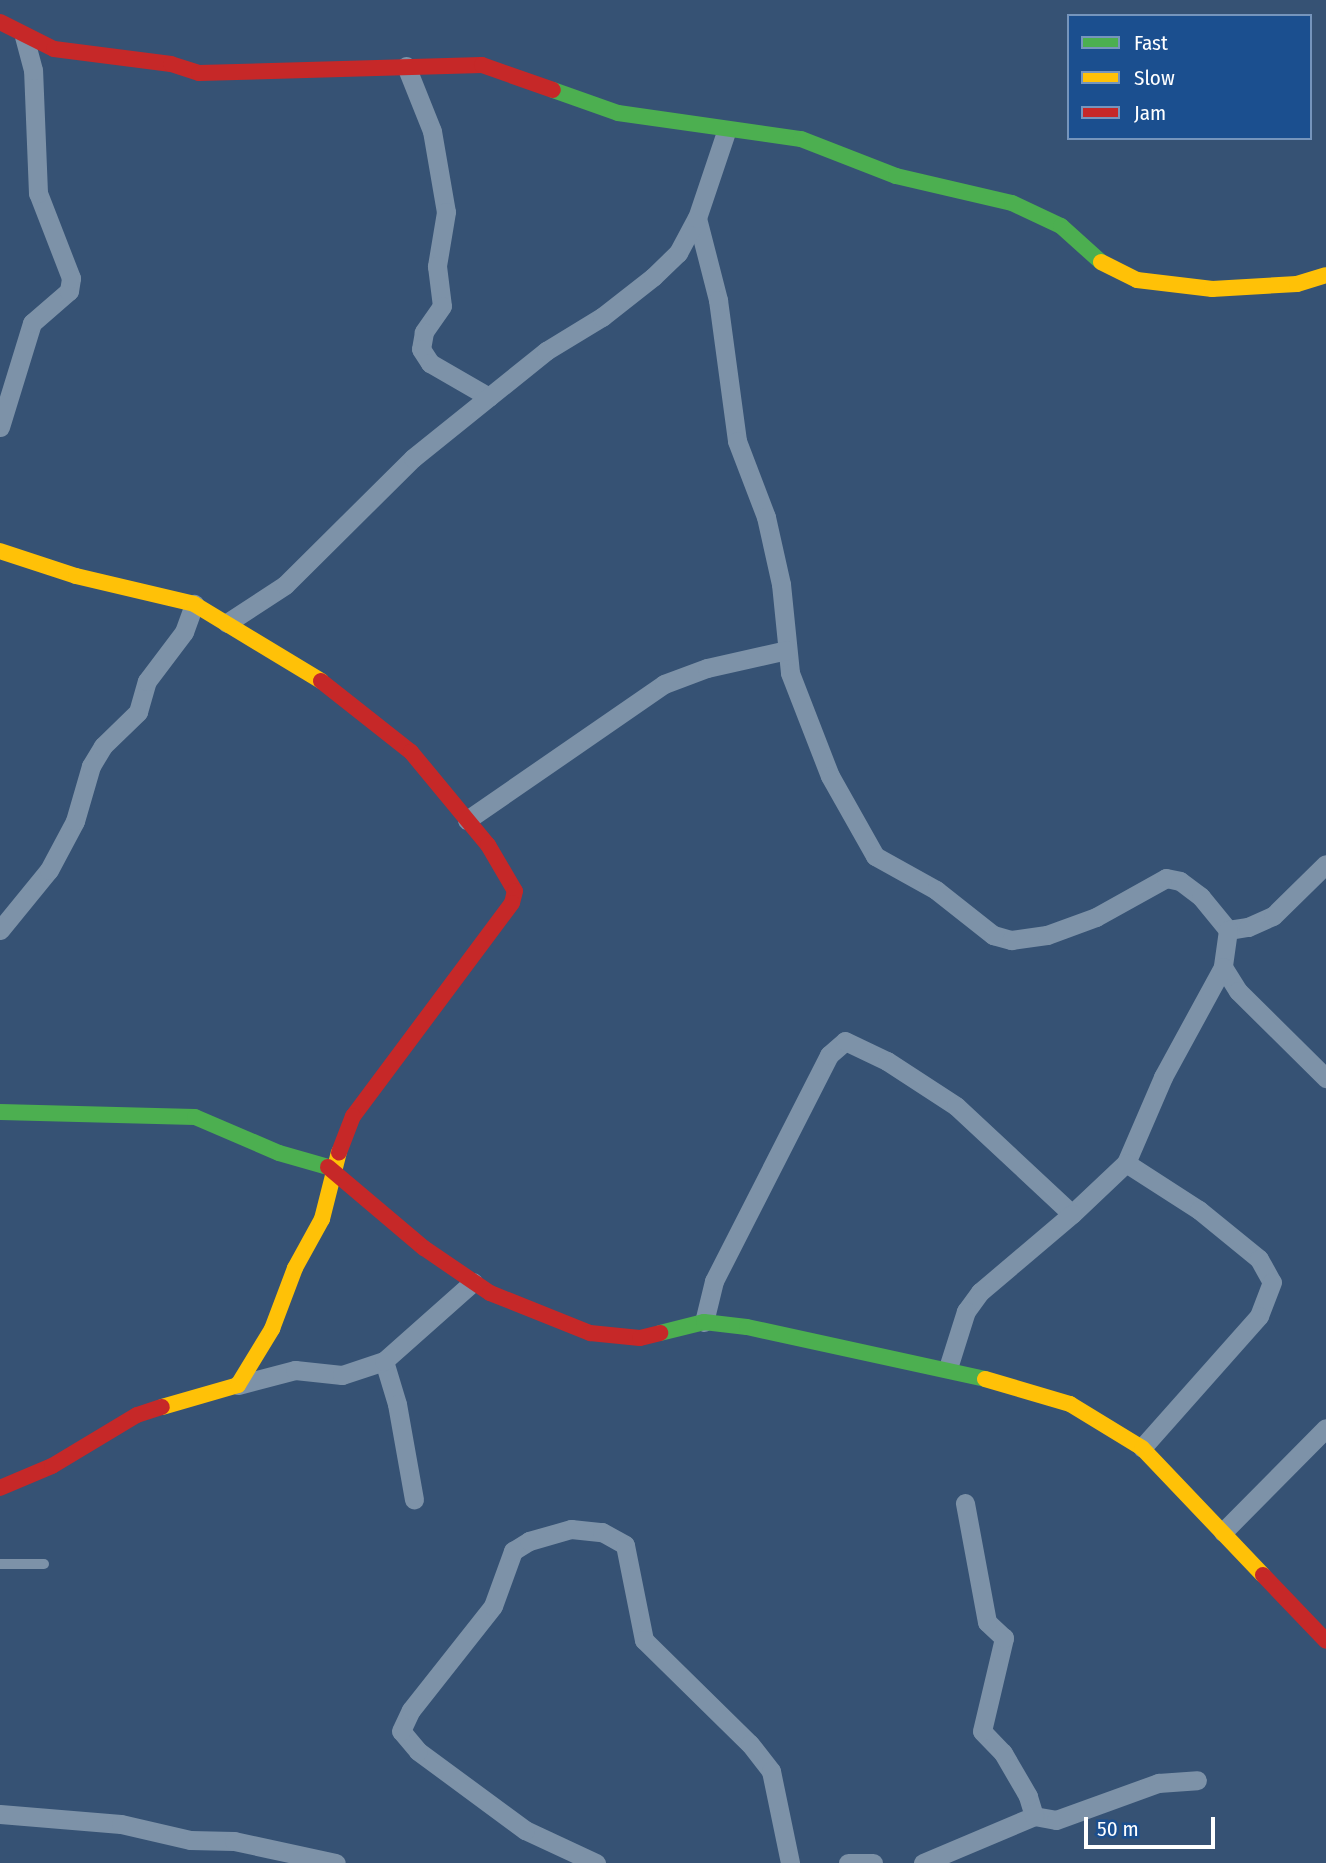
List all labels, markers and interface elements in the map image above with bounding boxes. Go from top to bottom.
legend [1067,14,1312,140]
text: Fast [1134,30,1168,56]
text: Slow [1134,65,1175,91]
text: Jam [1134,100,1166,126]
scale bar [1088,1804,1219,1848]
text: 50 m [1097,1816,1139,1842]

